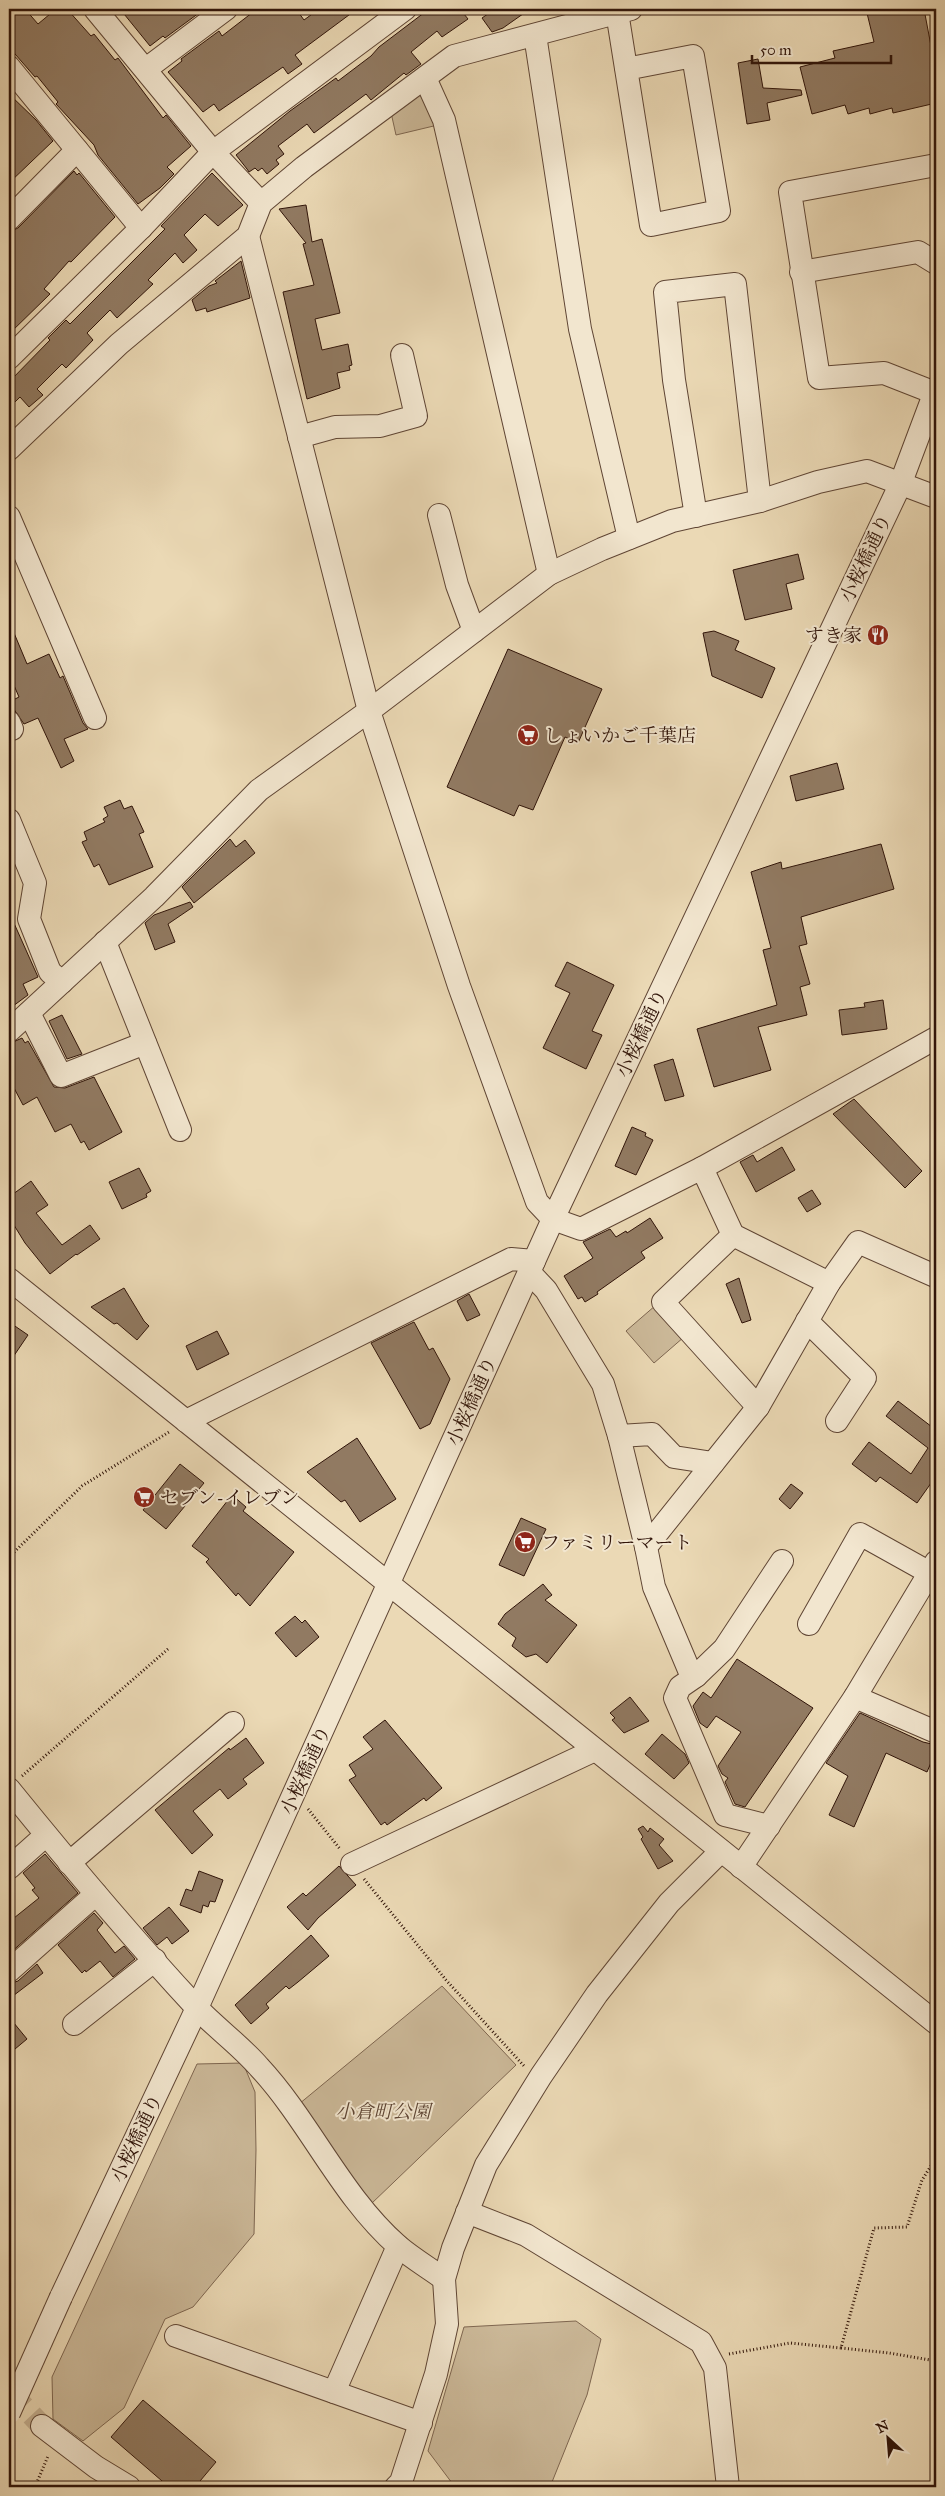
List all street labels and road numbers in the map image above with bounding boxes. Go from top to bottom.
street label: 小桜橋通り [835,510,896,606]
street label: 小桜橋通り [611,985,672,1081]
street label: 小桜橋通り [442,1353,501,1449]
street label: 小桜橋通り [276,1722,335,1818]
street label: 小桜橋通り [106,2090,167,2186]

